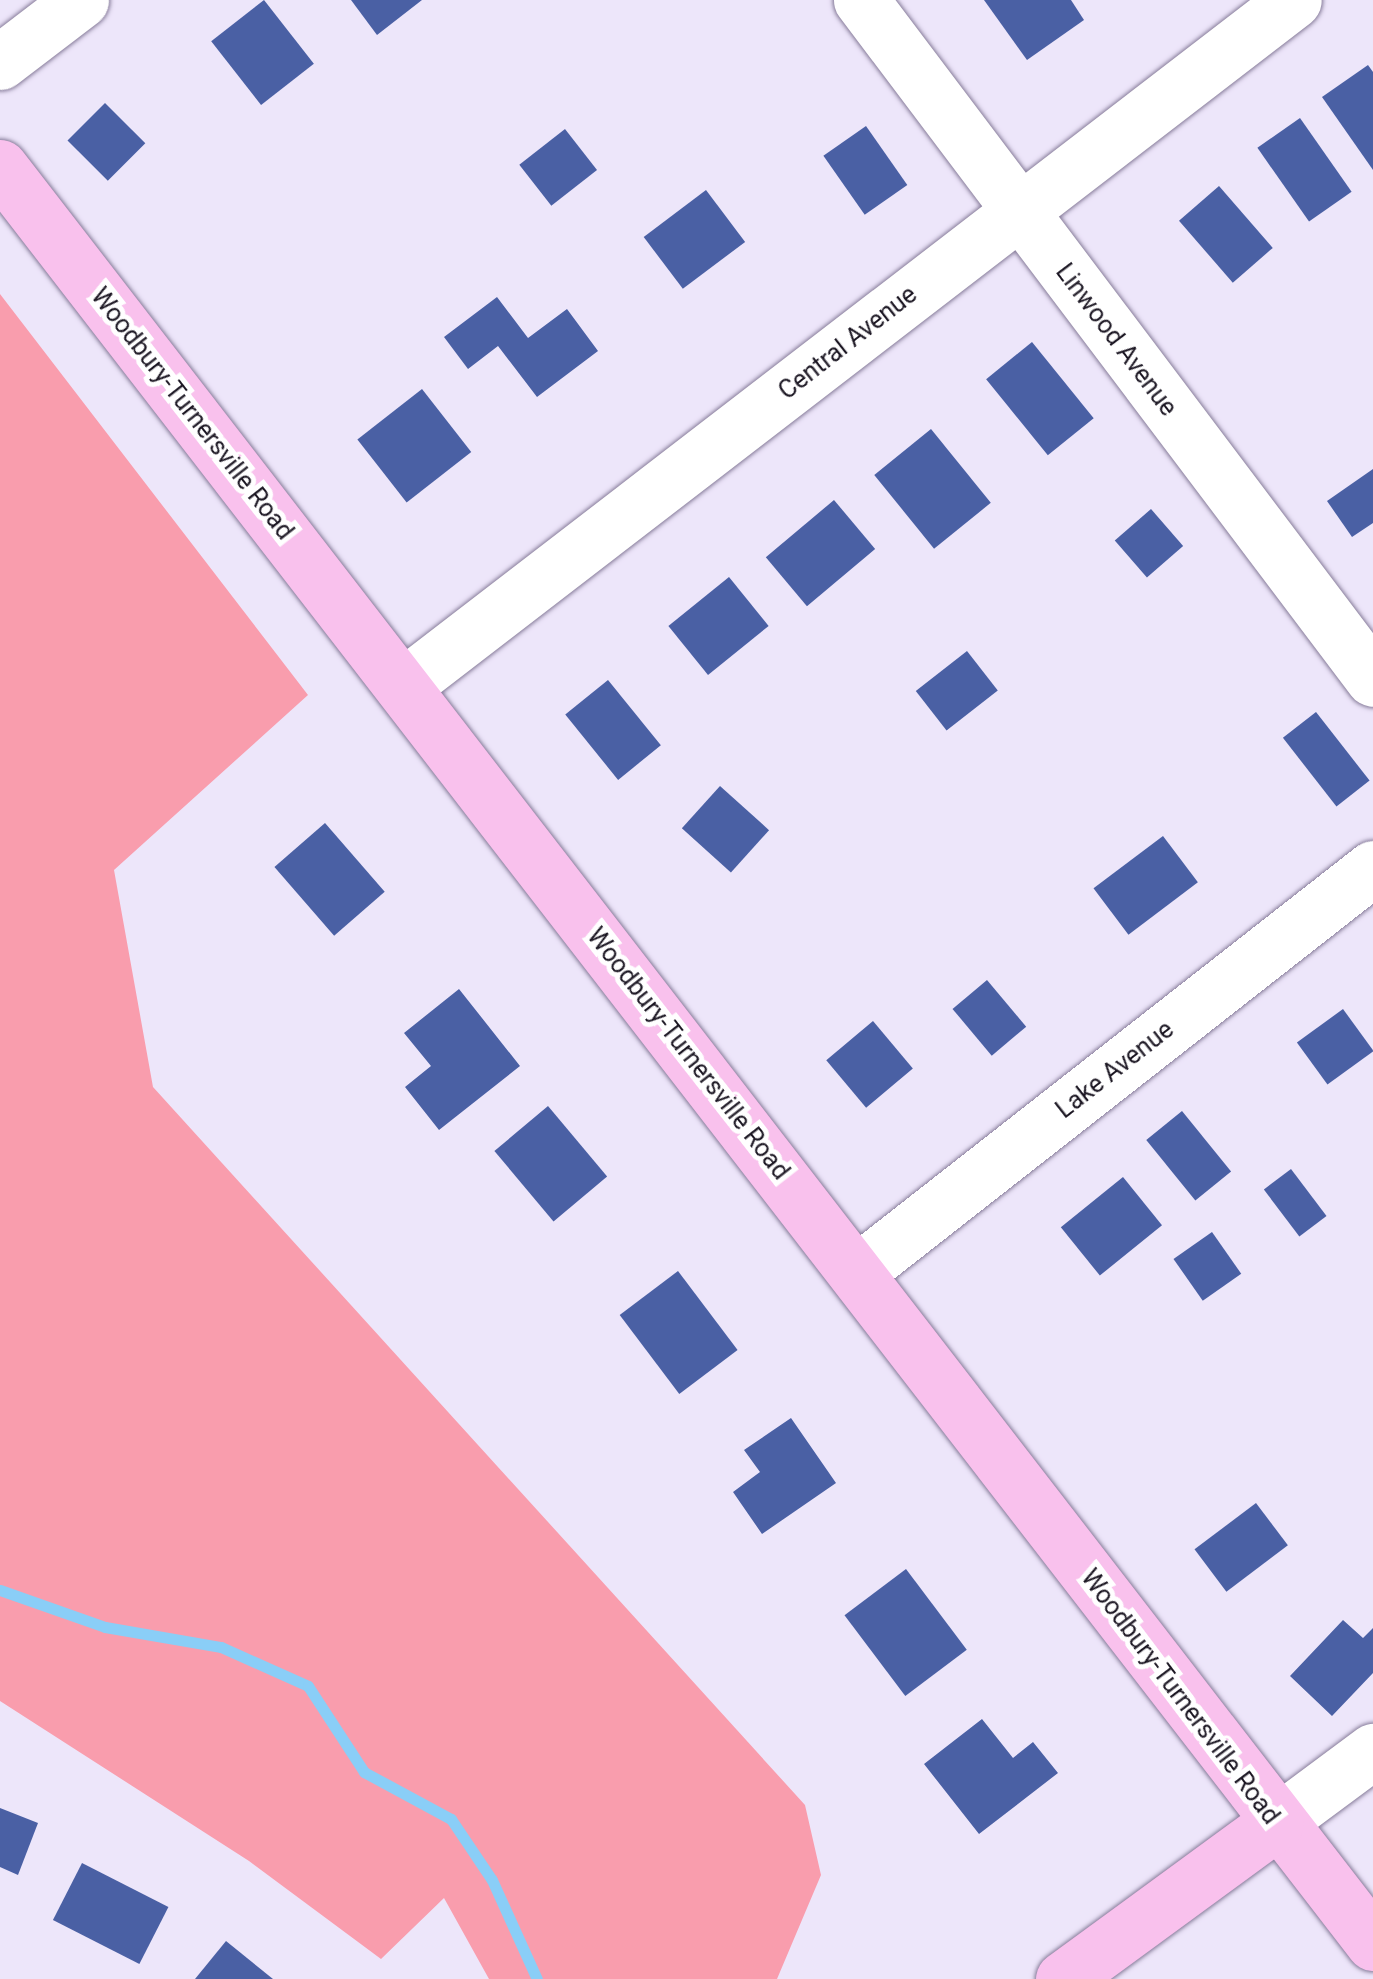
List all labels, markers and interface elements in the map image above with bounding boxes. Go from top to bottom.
street label: Linwood Avenue [1049,258,1183,422]
street label: Central Avenue [773,280,923,406]
street label: Woodbury-Turnersville Road [84,282,300,546]
street label: Woodbury-Turnersville Road [580,922,796,1186]
street label: Lake Avenue [1050,1015,1180,1125]
street label: Woodbury-Turnersville Road [1074,1564,1286,1830]

